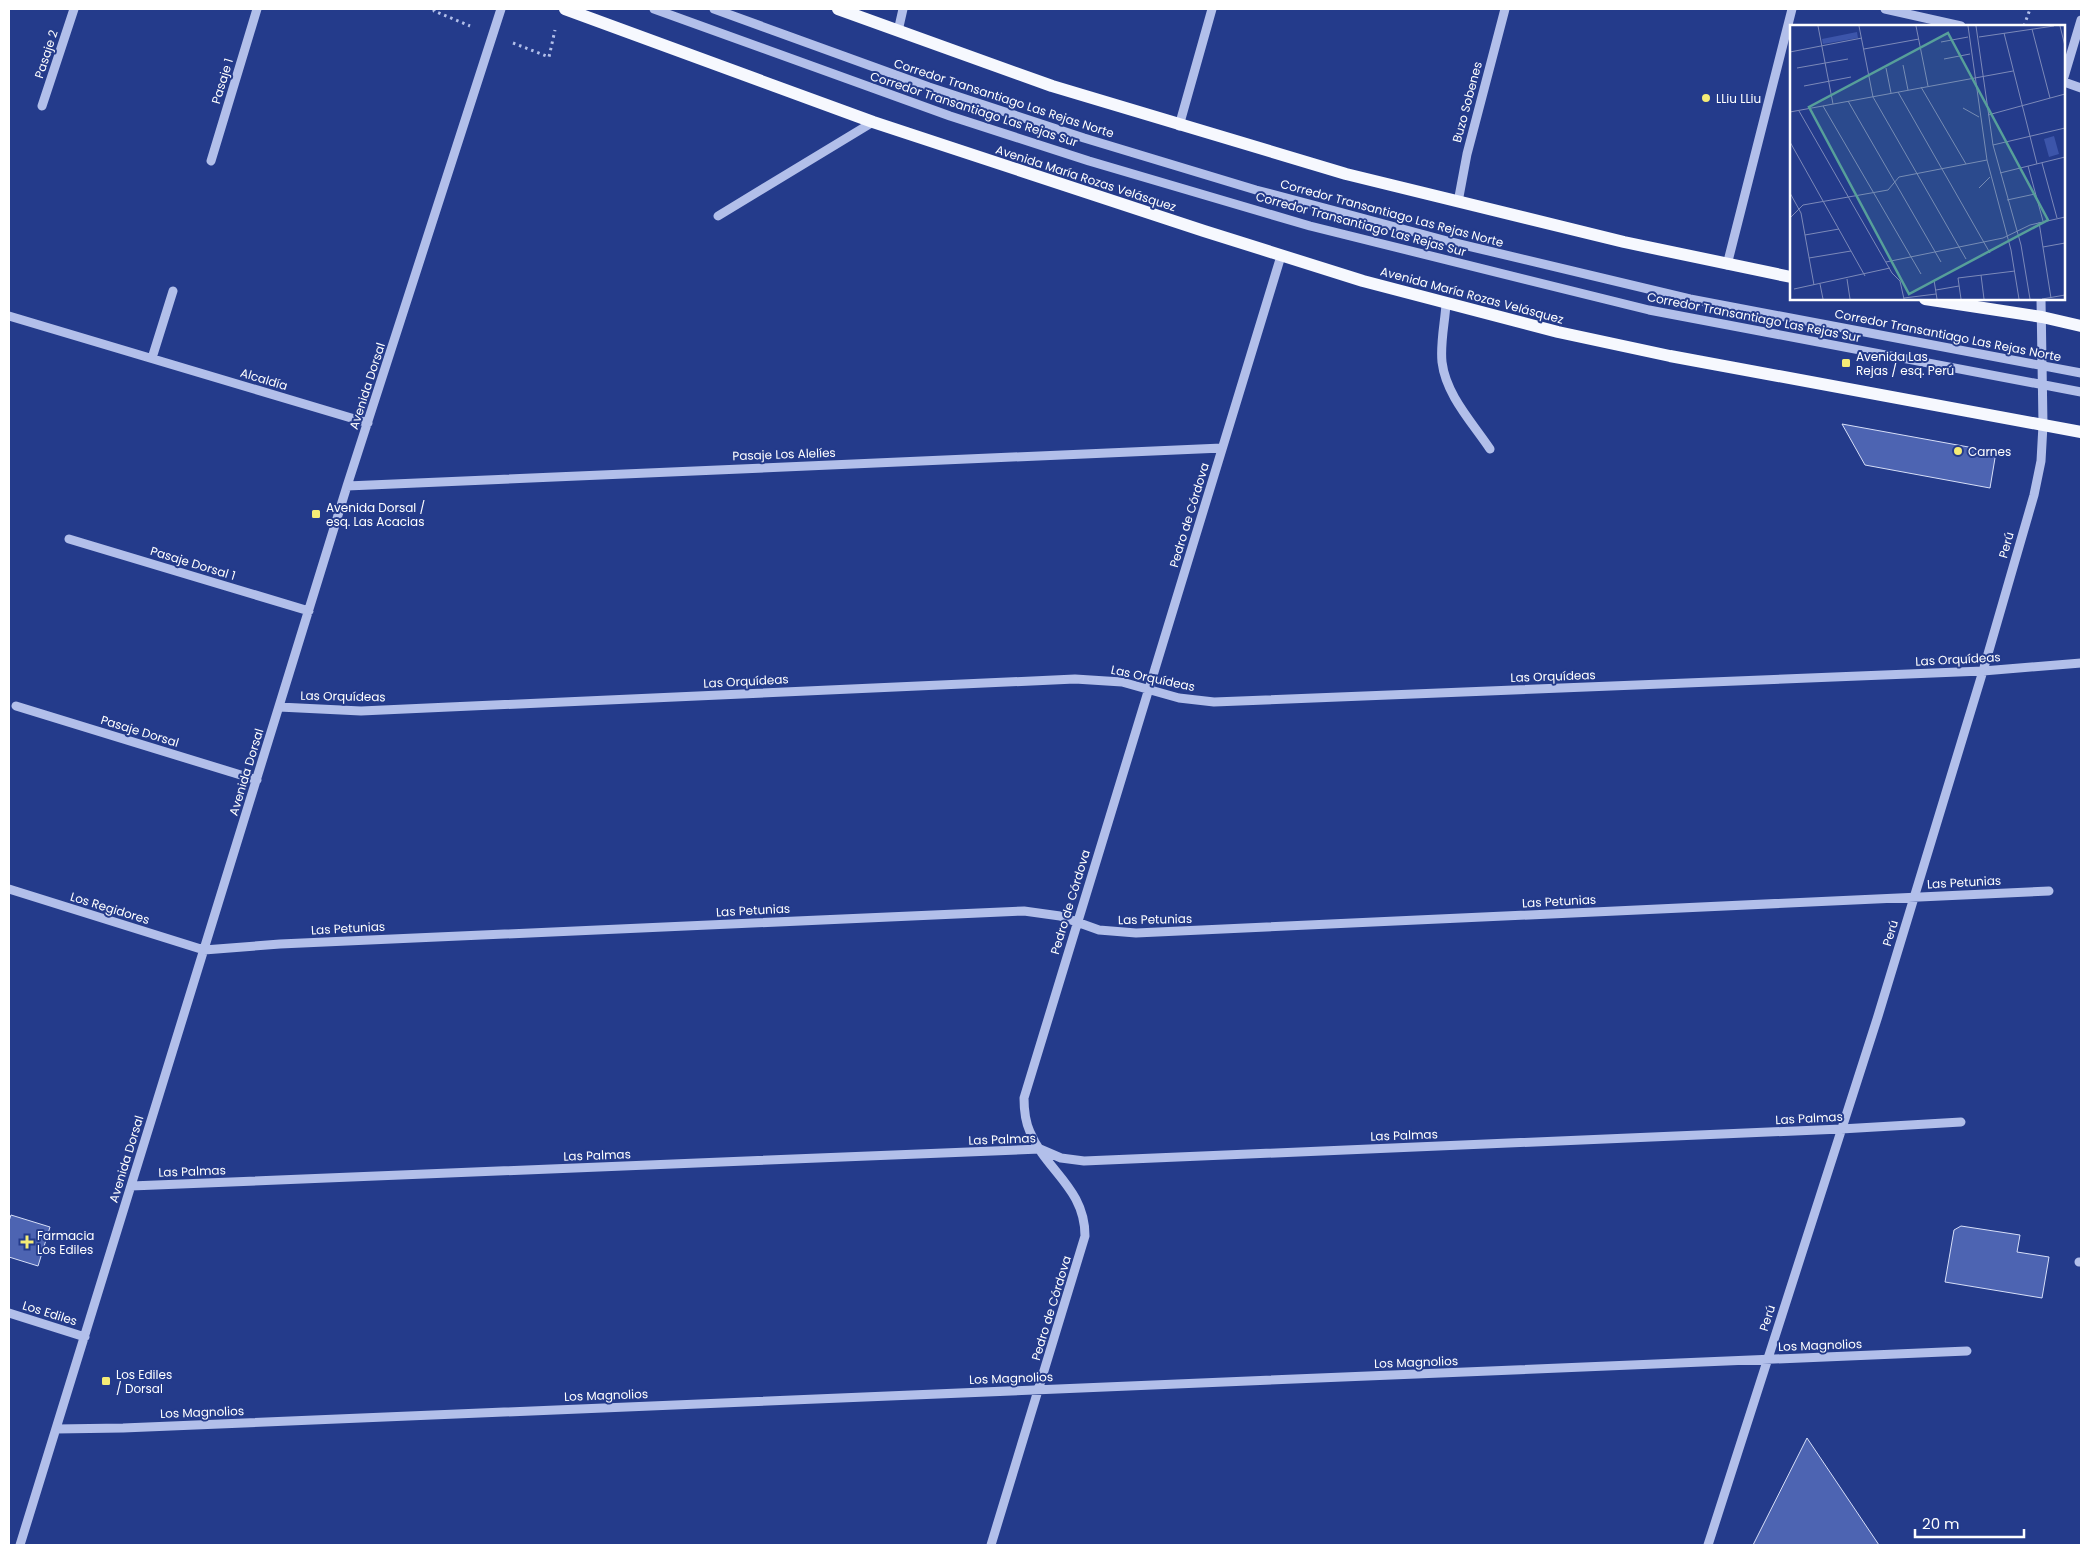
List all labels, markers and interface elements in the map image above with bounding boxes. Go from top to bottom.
inset map [1790,25,2065,300]
street label: Pasaje 2 [30,28,62,80]
street label: Corredor Transantiago Las Rejas Norte [892,54,1116,142]
street label: Pasaje 1 [207,56,237,106]
street label: Buzo Sobenes [1448,60,1486,144]
street label: Corredor Transantiago Las Rejas Sur [868,67,1080,151]
place label: LLiu LLiu [1716,90,1761,107]
marker: LLiu LLiu [1700,92,1712,104]
street label: Avenida María Rozas Velásquez [993,141,1179,215]
street label: Corredor Transantiago Las Rejas Norte [1278,175,1506,251]
street label: Corredor Transantiago Las Rejas Sur [1254,188,1469,260]
street label: Avenida María Rozas Velásquez [1378,262,1566,328]
street label: Corredor Transantiago Las Rejas Sur [1646,288,1863,346]
street label: Corredor Transantiago Las Rejas Norte [1833,305,2063,365]
street label: Avenida Dorsal [345,340,389,432]
place label: Avenida Las Rejas / esq. Perú [1856,348,1954,379]
marker: Avenida Las Rejas / esq. Perú [1840,357,1852,369]
street label: Alcaldía [238,364,290,394]
place label: Carnes [1968,443,2011,460]
street label: Pasaje Los Alelíes [732,444,836,464]
marker: Carnes [1952,445,1964,457]
street label: Pedro de Córdova [1165,461,1213,569]
place label: Avenida Dorsal / esq. Las Acacias [326,499,425,530]
marker: Avenida Dorsal / esq. Las Acacias [310,508,322,520]
street label: Perú [1994,530,2018,560]
street label: Pasaje Dorsal 1 [148,542,238,584]
street label: Las Orquídeas [1915,648,2001,670]
street label: Las Orquídeas [1109,661,1197,695]
street label: Las Orquídeas [1510,666,1596,686]
street label: Las Orquídeas [703,670,789,692]
street label: Las Orquídeas [300,687,386,705]
street label: Pasaje Dorsal [99,711,181,751]
street label: Avenida Dorsal [225,726,267,818]
street label: Pedro de Córdova [1046,848,1094,956]
street label: Las Petunias [1926,872,2002,892]
street label: Los Regidores [68,888,152,928]
street label: Las Petunias [1521,891,1597,911]
street label: Las Petunias [715,900,791,920]
street label: Las Petunias [1118,910,1192,928]
street label: Las Petunias [310,918,386,938]
street label: Perú [1878,918,1902,948]
street label: Las Palmas [1775,1108,1843,1128]
street label: Avenida Dorsal [105,1113,147,1205]
street label: Las Palmas [1370,1125,1438,1145]
street label: Las Palmas [968,1129,1036,1149]
street label: Las Palmas [563,1145,631,1165]
street label: Las Palmas [158,1161,226,1181]
place label: Farmacia Los Ediles [37,1227,94,1258]
marker: Farmacia Los Ediles [21,1236,33,1248]
street label: Pedro de Córdova [1027,1254,1075,1362]
street label: Los Ediles [21,1297,79,1329]
street label: Perú [1755,1303,1779,1333]
street label: Los Magnolios [1778,1335,1862,1355]
street label: Los Magnolios [1374,1352,1458,1372]
place label: Los Ediles / Dorsal [116,1366,172,1397]
street label: Los Magnolios [969,1368,1053,1388]
marker: Los Ediles / Dorsal [100,1375,112,1387]
street label: Los Magnolios [564,1385,648,1405]
street label: Los Magnolios [160,1402,244,1422]
scale bar [1915,1506,2024,1538]
text: 20 m [1922,1513,1960,1534]

